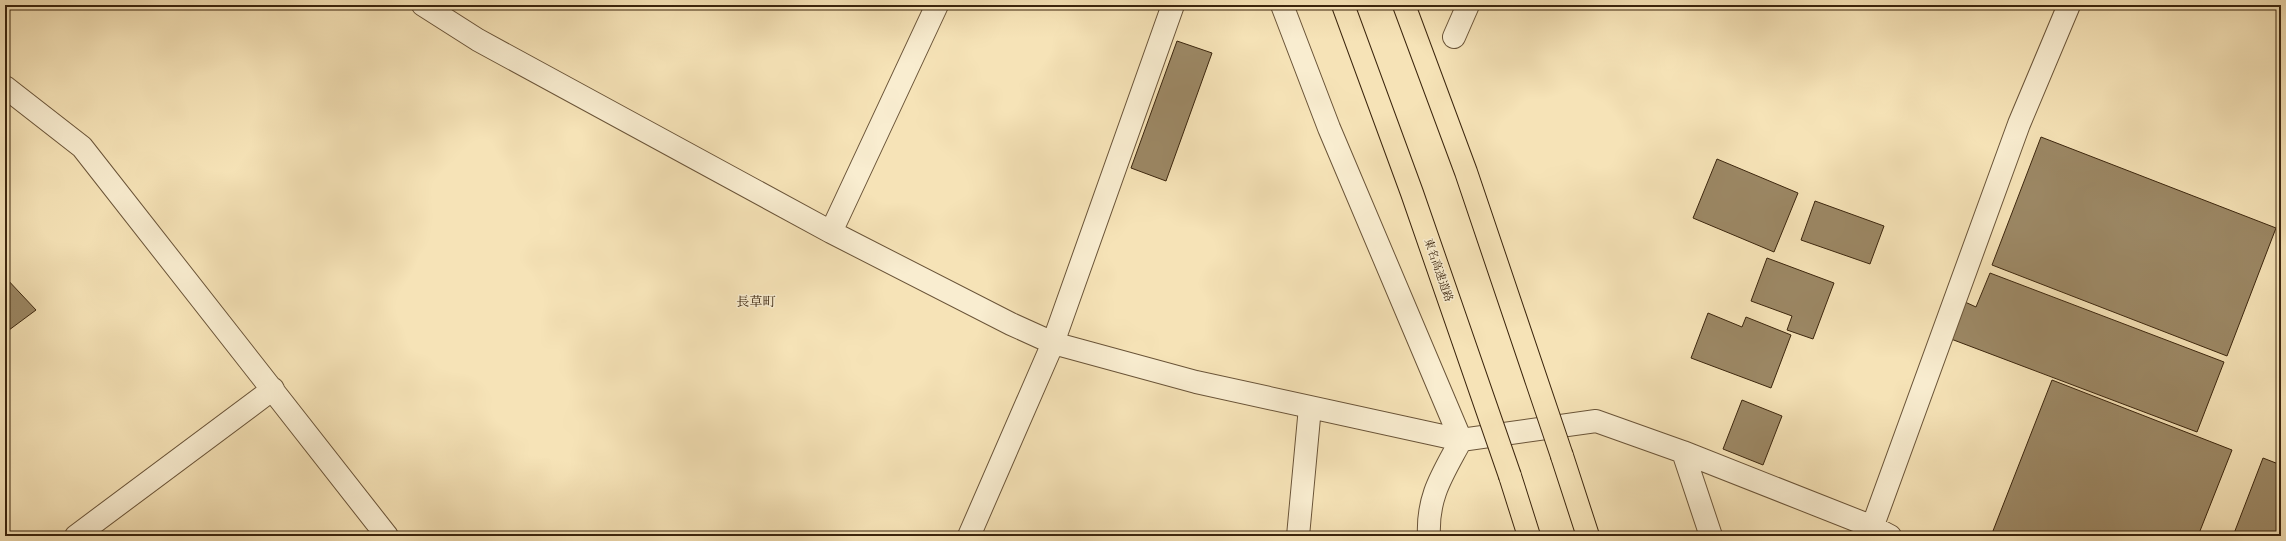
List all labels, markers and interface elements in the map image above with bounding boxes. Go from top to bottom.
street label: 東名高速道路 [1422,237,1456,303]
district label: 長草町 [736,293,776,309]

